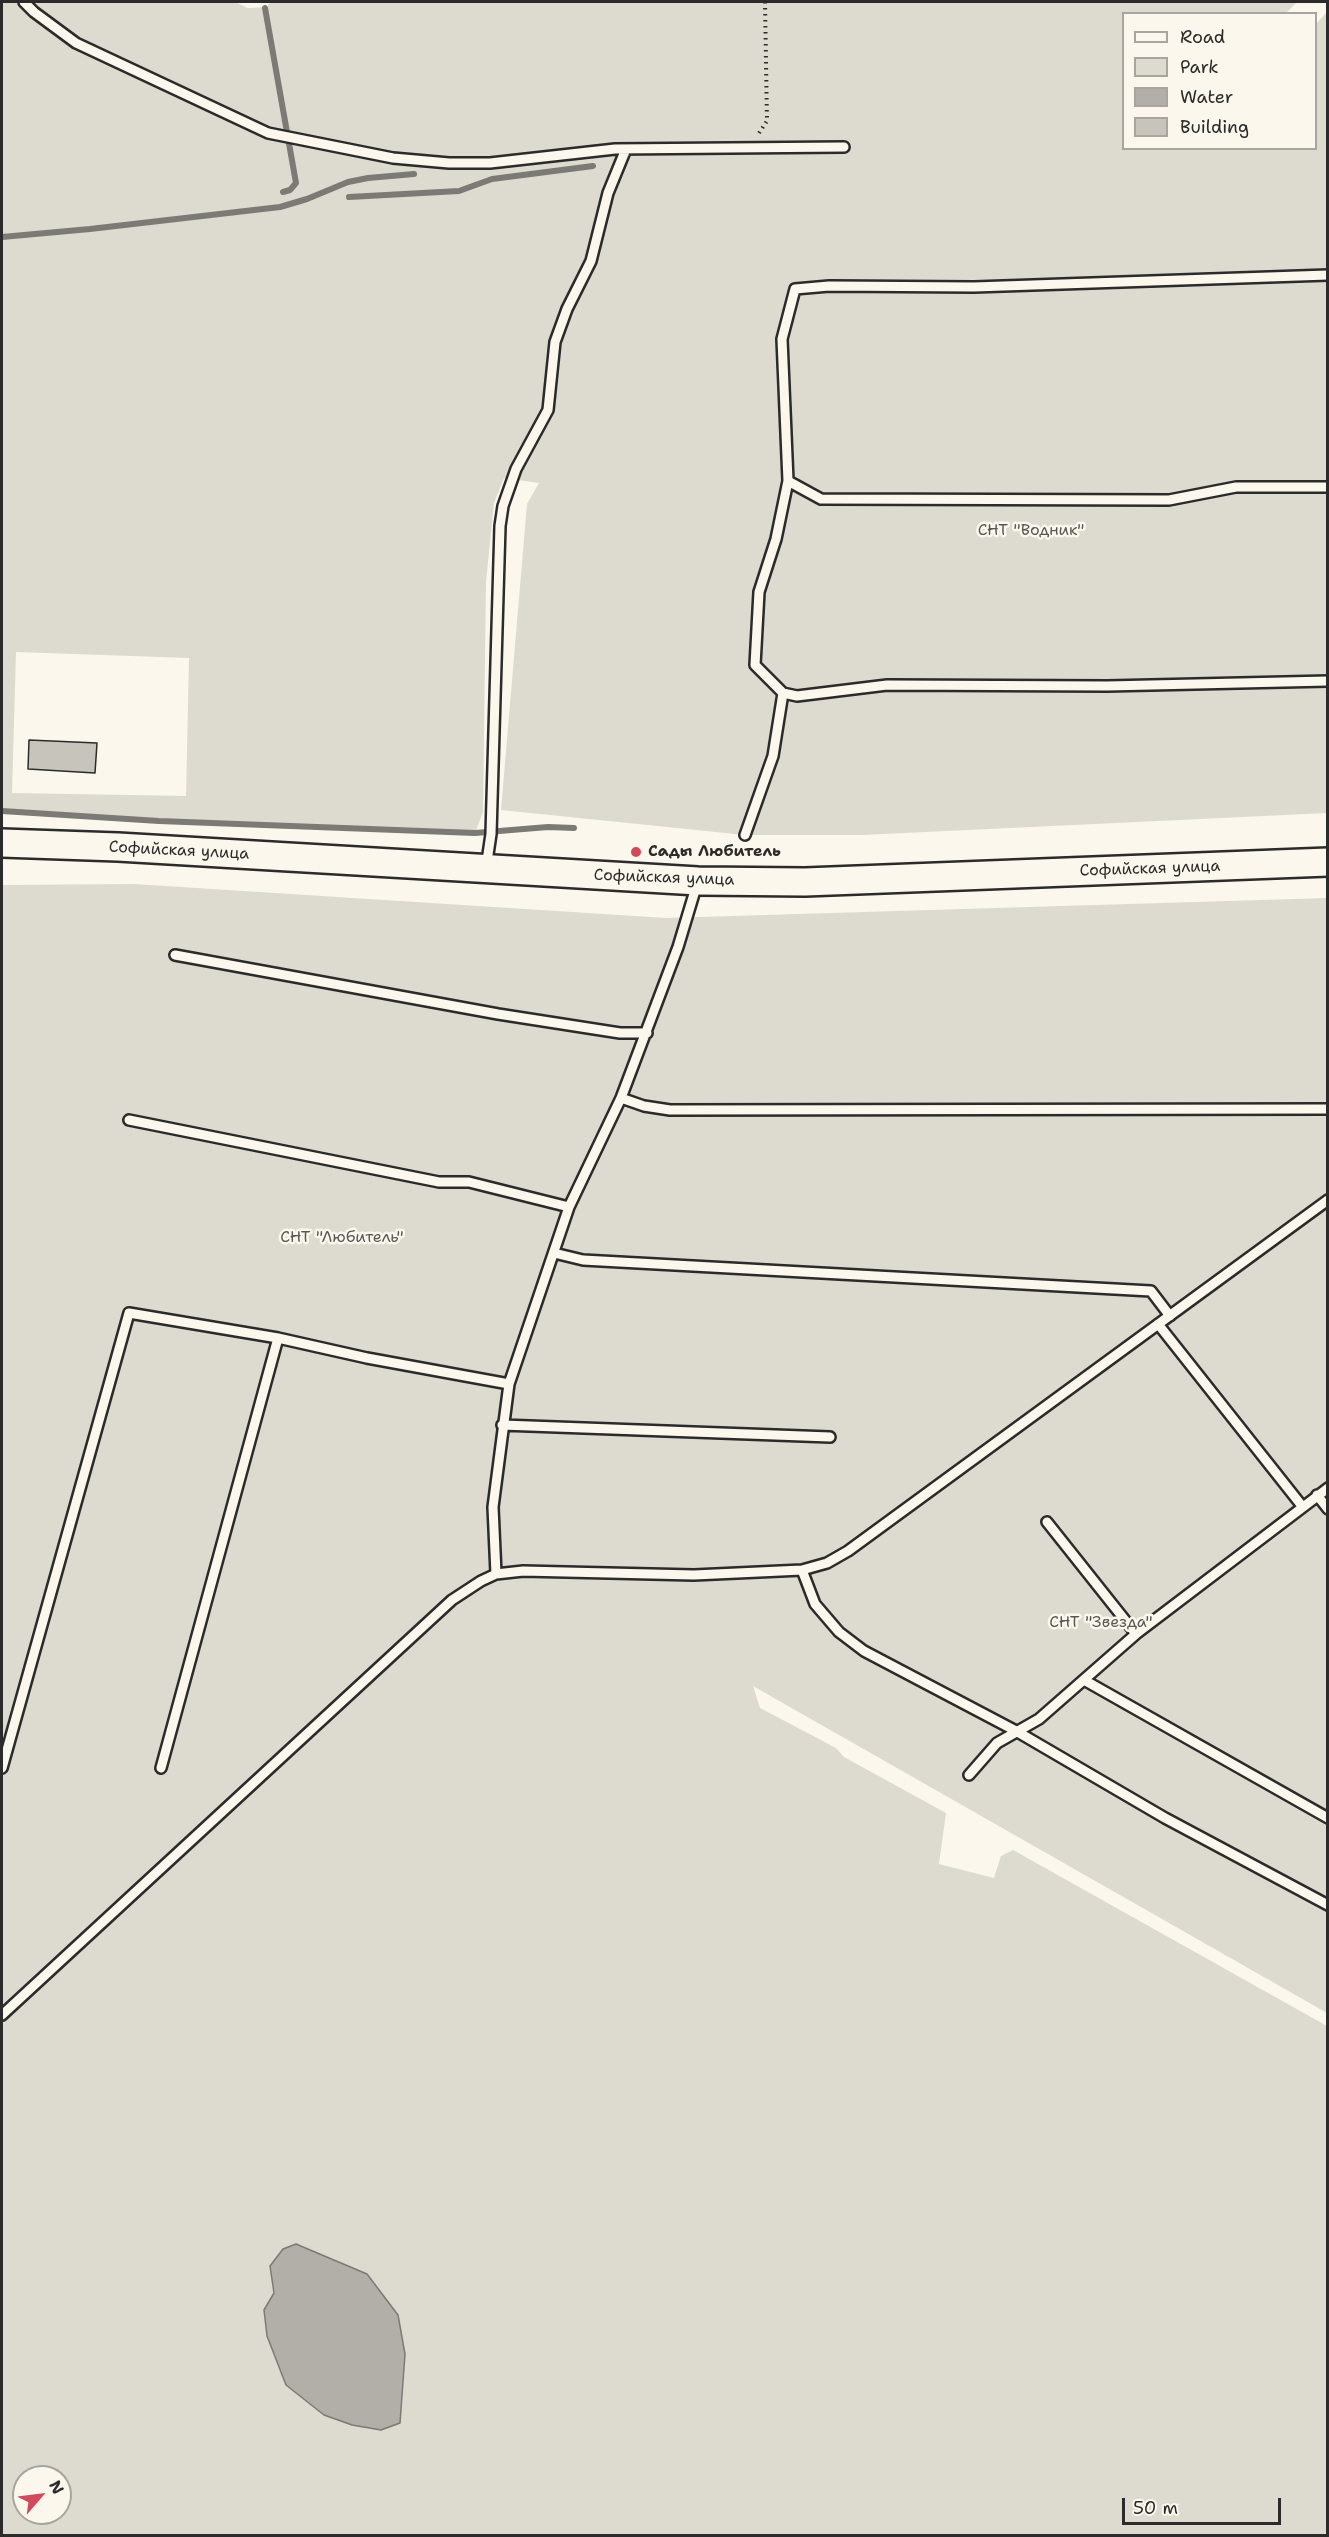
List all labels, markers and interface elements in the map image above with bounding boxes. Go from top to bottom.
legend [1122,12,1317,150]
text: Road [1180,25,1225,49]
text: Park [1180,55,1219,79]
text: Water [1180,85,1233,109]
text: Building [1180,115,1249,139]
park label: СНТ "Водник" [978,521,1084,541]
street label: Софийская улица [108,838,250,864]
place label: Сады Любитель [648,842,781,862]
marker: Сады Любитель [629,845,643,859]
street label: Софийская улица [1079,857,1221,881]
street label: Софийская улица [593,866,735,890]
park label: СНТ "Любитель" [280,1228,404,1248]
park label: СНТ "Звезда" [1049,1613,1153,1633]
north arrow [12,2465,72,2525]
text: N [44,2477,69,2498]
scale bar [1125,2486,1284,2524]
text: 50 m [1133,2496,1178,2520]

